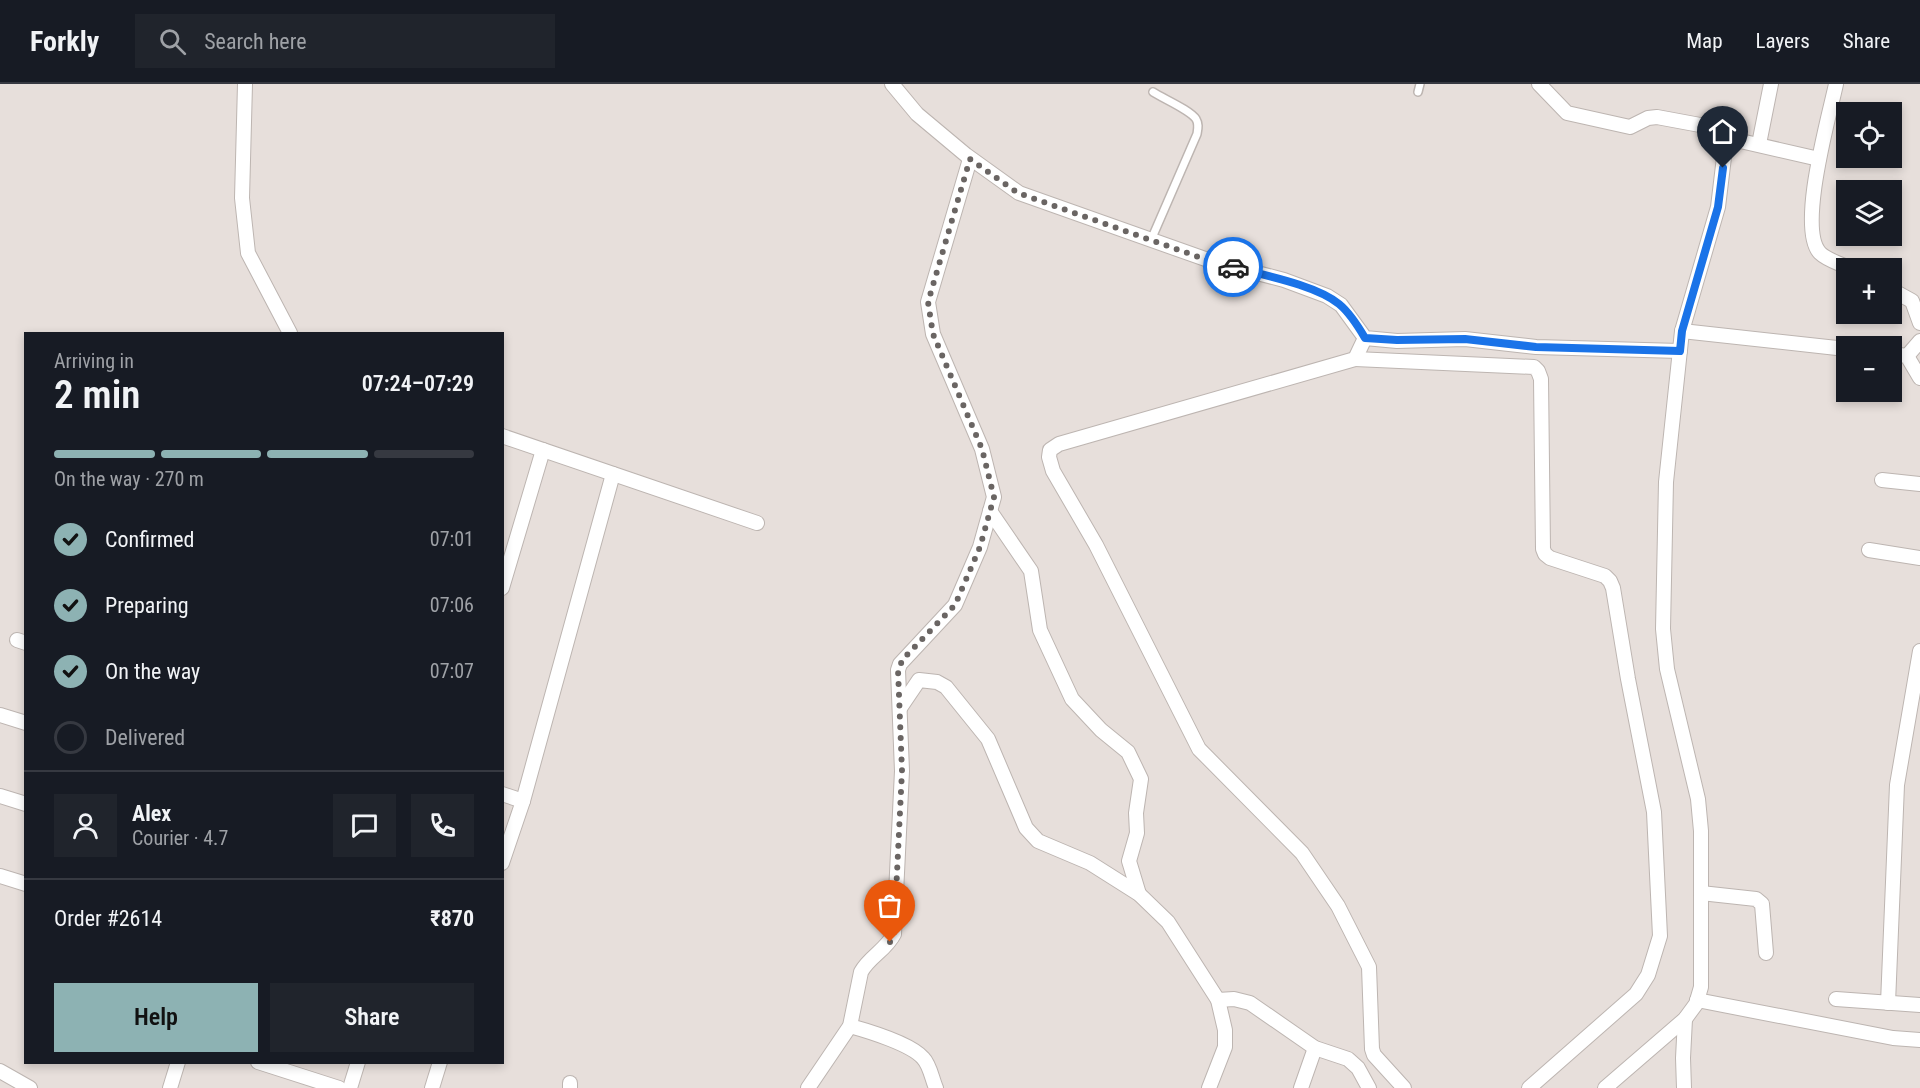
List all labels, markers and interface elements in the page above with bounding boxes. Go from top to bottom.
search box [135,14,555,68]
text: Forkly [30,25,99,58]
icon: search [156,25,189,58]
text: Search here [204,29,307,54]
text: Map [1686,29,1723,53]
text: Layers [1756,29,1810,53]
text: Share [1843,29,1890,53]
map controls [1836,102,1902,402]
button: locate [1836,102,1902,168]
pin [1697,106,1748,168]
icon: home [1706,115,1739,148]
button: layers [1836,180,1902,246]
courier [1203,237,1263,297]
icon: car [1217,251,1250,284]
button: + [1836,258,1902,324]
button: − [1836,336,1902,402]
text: Arriving in [54,349,134,373]
text: 07:24–07:29 [362,371,474,396]
text: 2 min [54,372,140,418]
text: On the way · 270 m [54,467,204,491]
icon: check [54,523,87,556]
text: Confirmed [105,527,194,552]
text: 07:01 [430,527,474,551]
icon: check [54,589,87,622]
text: Preparing [105,593,189,618]
text: 07:06 [430,593,474,617]
icon: check [54,655,87,688]
text: On the way [105,659,200,684]
text: 07:07 [430,659,474,683]
text: Delivered [105,725,185,750]
button: person [54,794,117,857]
button: chat [333,794,396,857]
button: phone [411,794,474,857]
text: Alex [132,801,171,826]
text: Courier · 4.7 [132,826,228,850]
pin [864,880,915,942]
icon: bag [873,889,906,922]
text: Order #2614 [54,906,162,931]
text: ₹870 [430,906,474,931]
button: Help [54,983,258,1052]
button: Share [270,983,474,1052]

